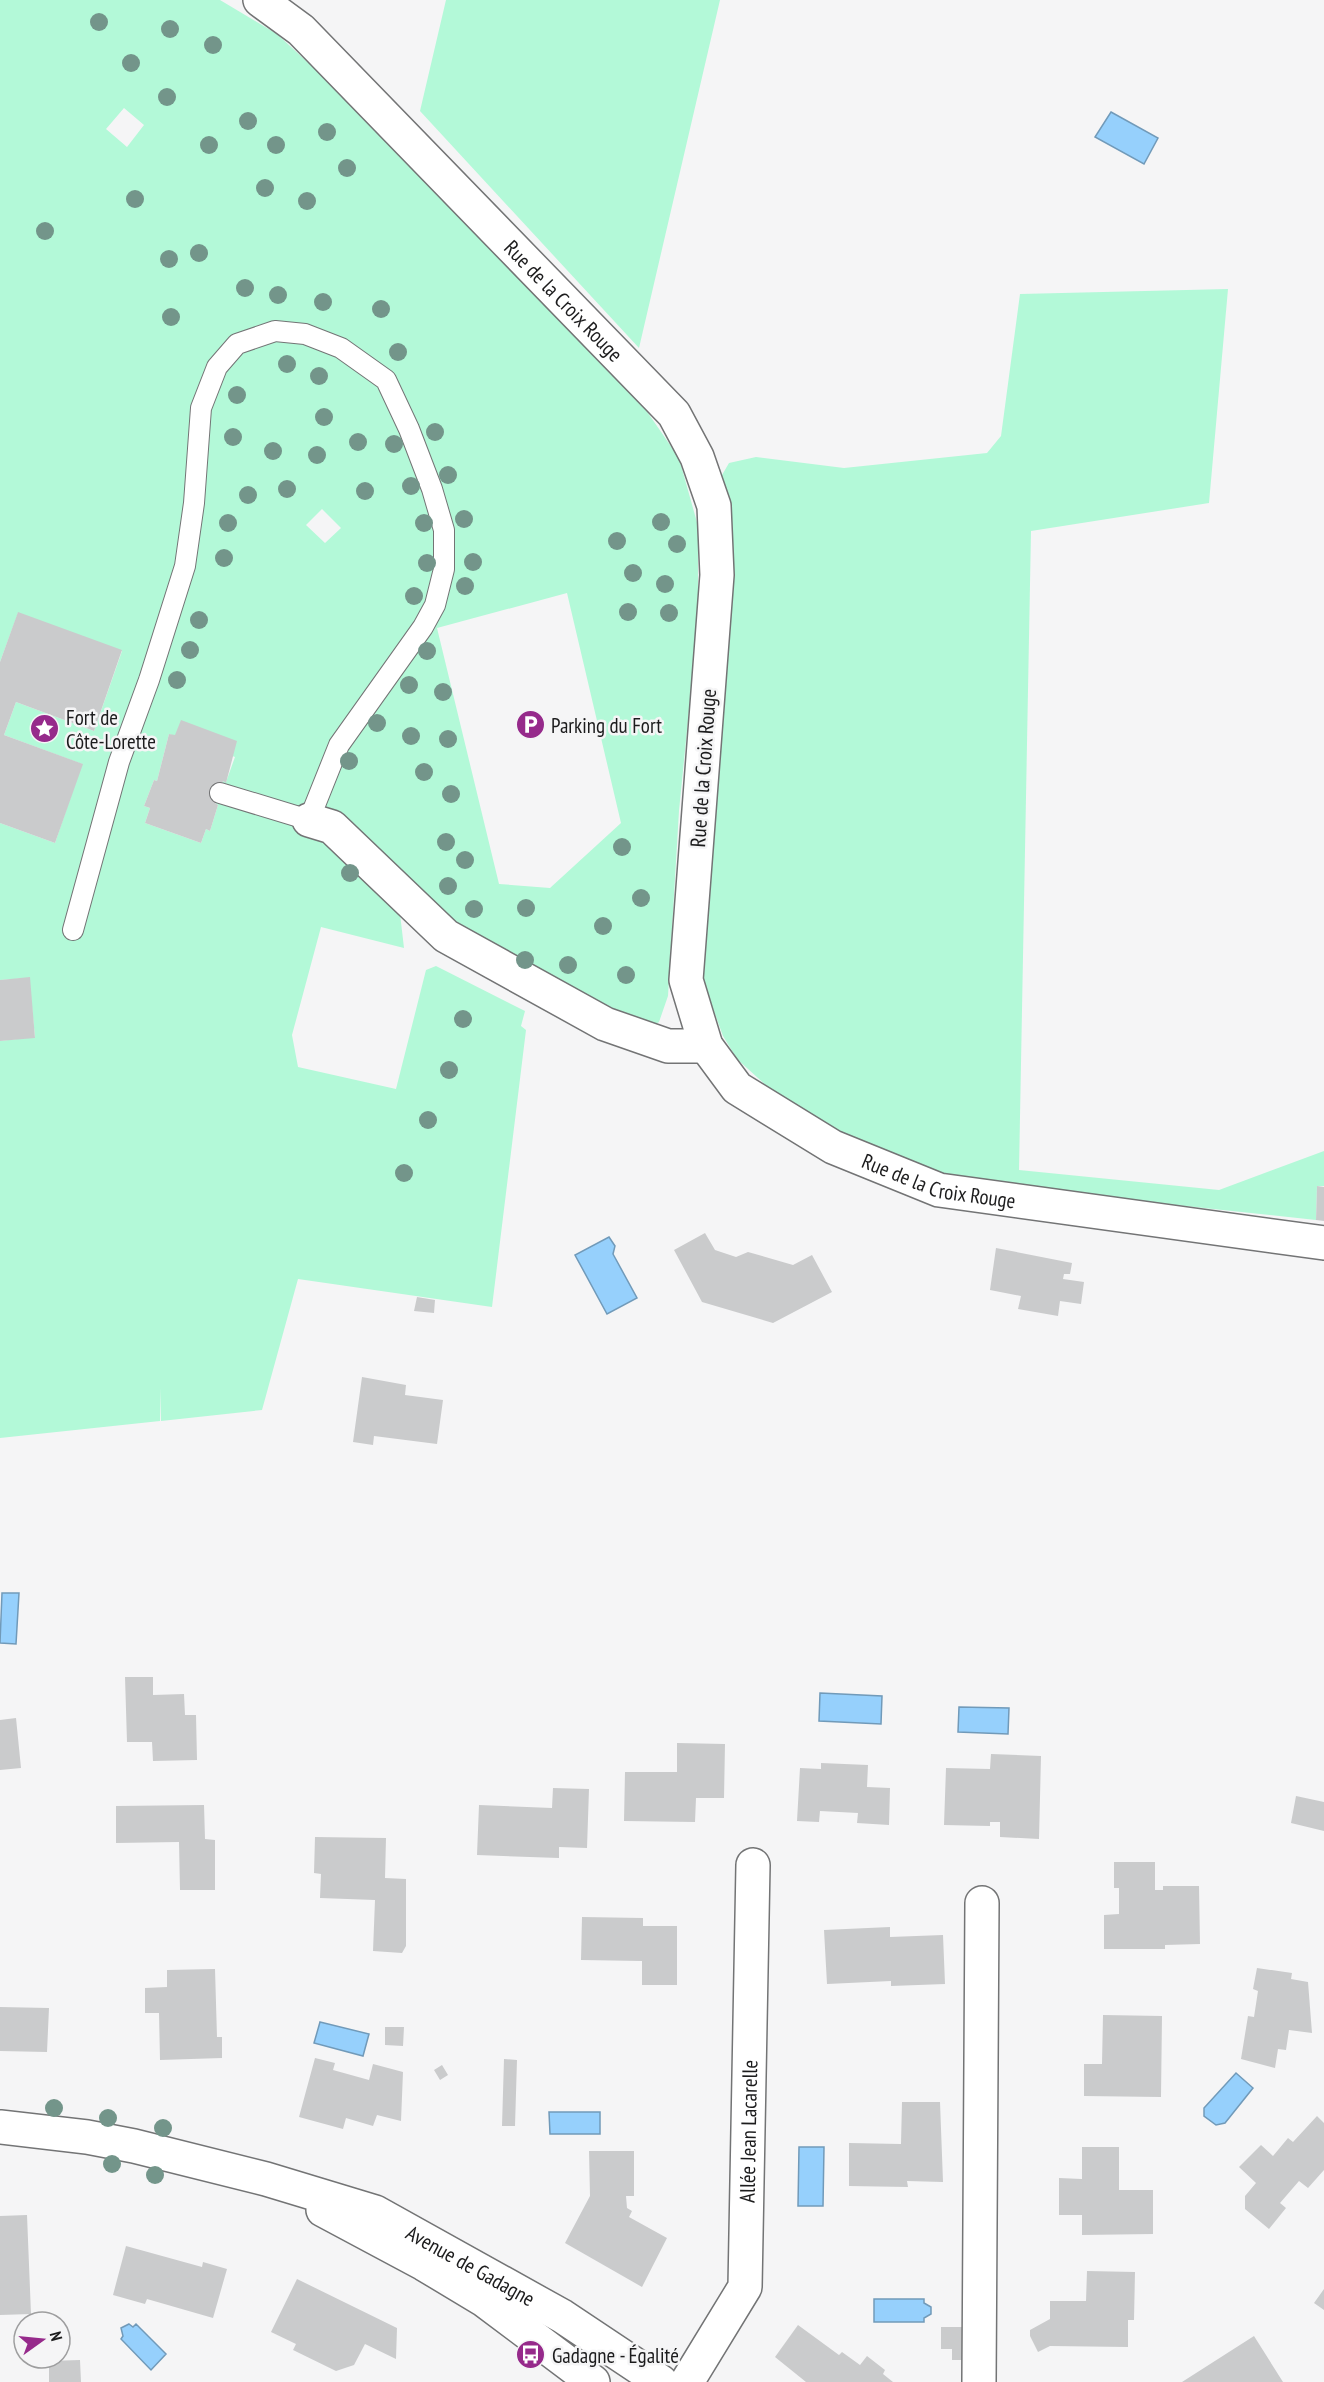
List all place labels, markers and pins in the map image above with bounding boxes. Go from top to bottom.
place label: Fort de Côte-Lorette [66,704,156,755]
parking icon: Parking du Fort [514,709,546,741]
place label: Parking du Fort [551,712,662,739]
place icon: Fort de Côte-Lorette [29,713,61,745]
bus stop icon: Gadagne - Égalité [515,2339,547,2371]
place label: Gadagne - Égalité [552,2342,679,2369]

